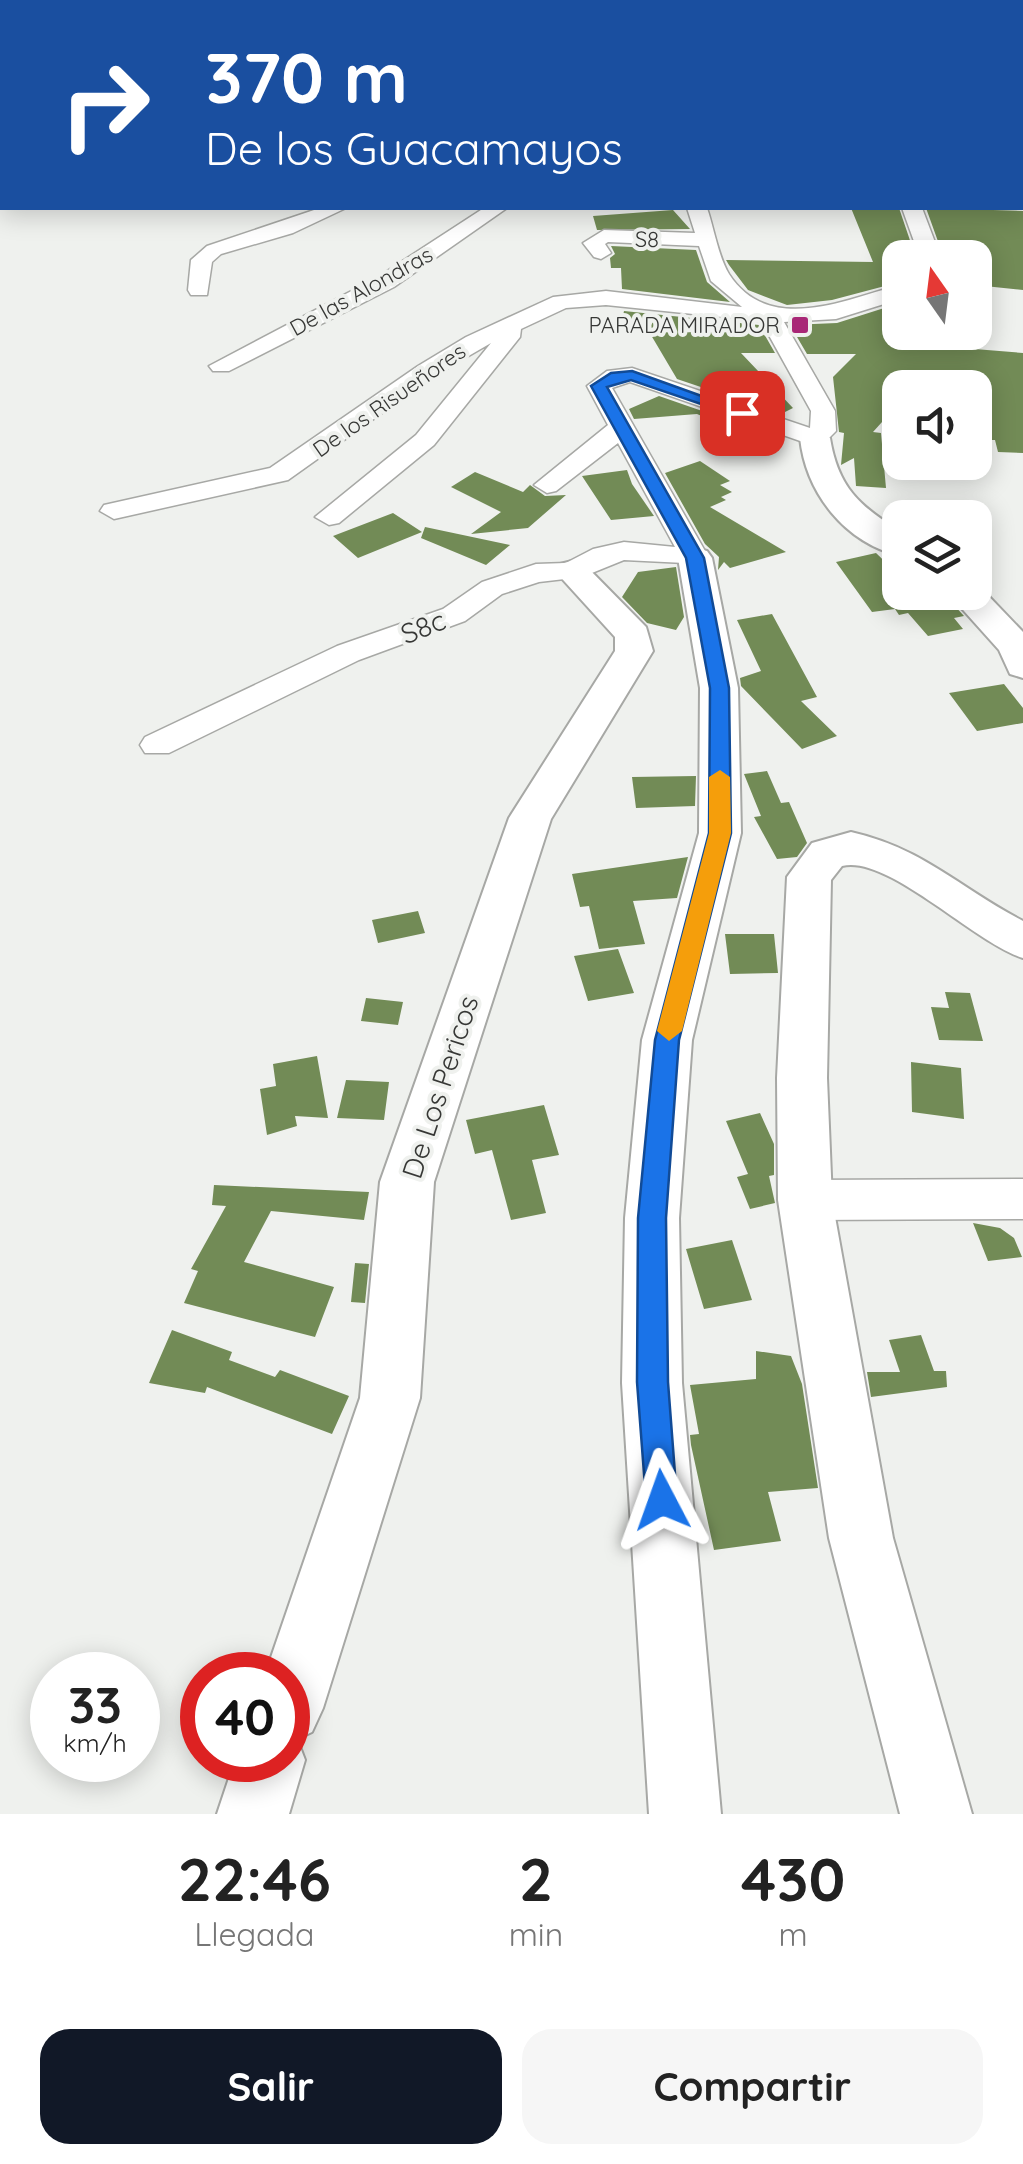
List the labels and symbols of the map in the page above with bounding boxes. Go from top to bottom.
street label: S8 [635,225,659,253]
street label: De las Alondras [284,240,438,342]
north arrow [882,240,992,350]
place label: PARADA MIRADOR [589,311,780,339]
marker: PARADA MIRADOR [789,314,811,336]
street label: De los Risueñores [307,337,471,463]
pin [700,371,785,456]
street label: S8c [395,602,450,651]
street label: De Los Pericos [394,991,486,1183]
position arrow [610,1448,714,1552]
speed limit sign: 40 [180,1652,310,1782]

